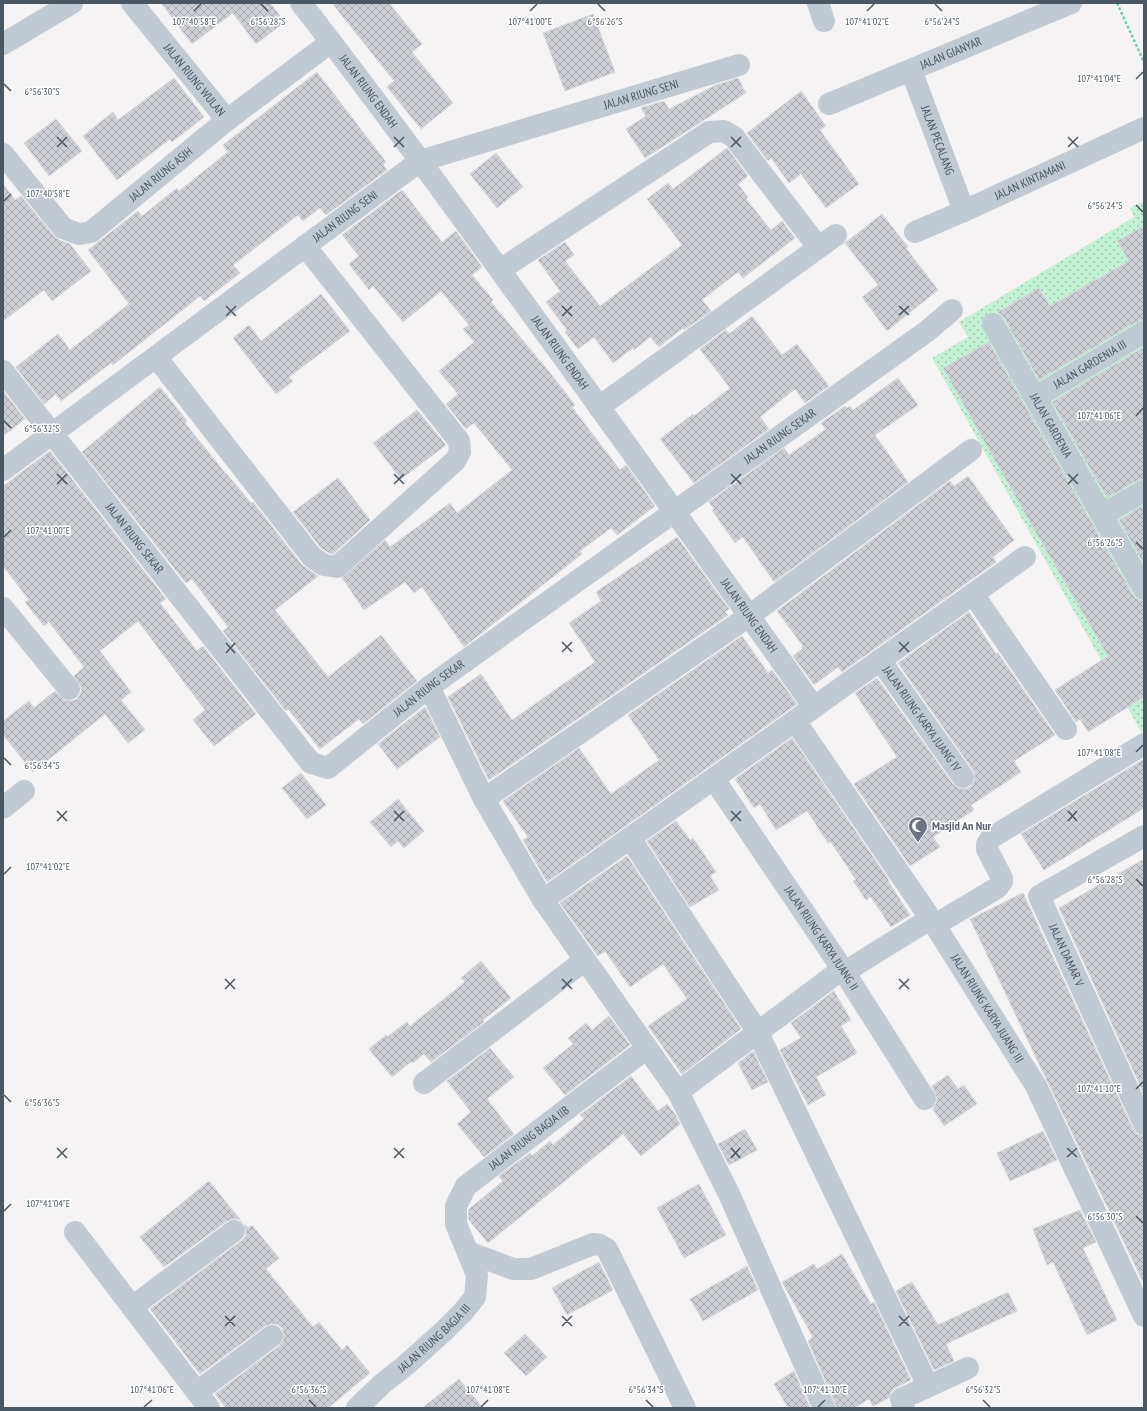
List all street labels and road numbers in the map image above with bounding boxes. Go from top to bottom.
street label: JALAN GIANYAR [917,33,984,73]
street label: JALAN RIUNG WULAN [160,39,229,119]
street label: JALAN RIUNG ENDAH [336,50,401,131]
street label: JALAN RIUNG SENI [601,76,680,113]
street label: JALAN PECALANG [918,102,958,177]
street label: JALAN RIUNG ASIH [125,144,195,205]
street label: JALAN KINTAMANI [991,157,1068,203]
street label: JALAN RIUNG SENI [309,187,381,246]
street label: JALAN RIUNG ENDAH [528,312,592,392]
street label: JALAN GARDENIA III [1050,336,1129,392]
street label: JALAN GARDENIA [1026,389,1076,461]
street label: JALAN RIUNG SEKAR [740,405,819,467]
street label: JALAN RIUNG SEKAR [102,499,167,577]
street label: JALAN RIUNG ENDAH [717,574,781,656]
street label: JALAN RIUNG SEKAR [389,656,467,720]
street label: JALAN RIUNG KARYA JUANG IV [879,662,965,774]
street label: JALAN RIUNG KARYA JUANG II [781,882,862,993]
street label: JALAN DAMAR V [1045,920,1088,989]
street label: JALAN RIUNG KARYA JUANG III [948,950,1027,1065]
street label: JALAN RIUNG BAGJA IIB [485,1102,572,1174]
street label: JALAN RIUNG BAGJA III [394,1301,473,1376]

